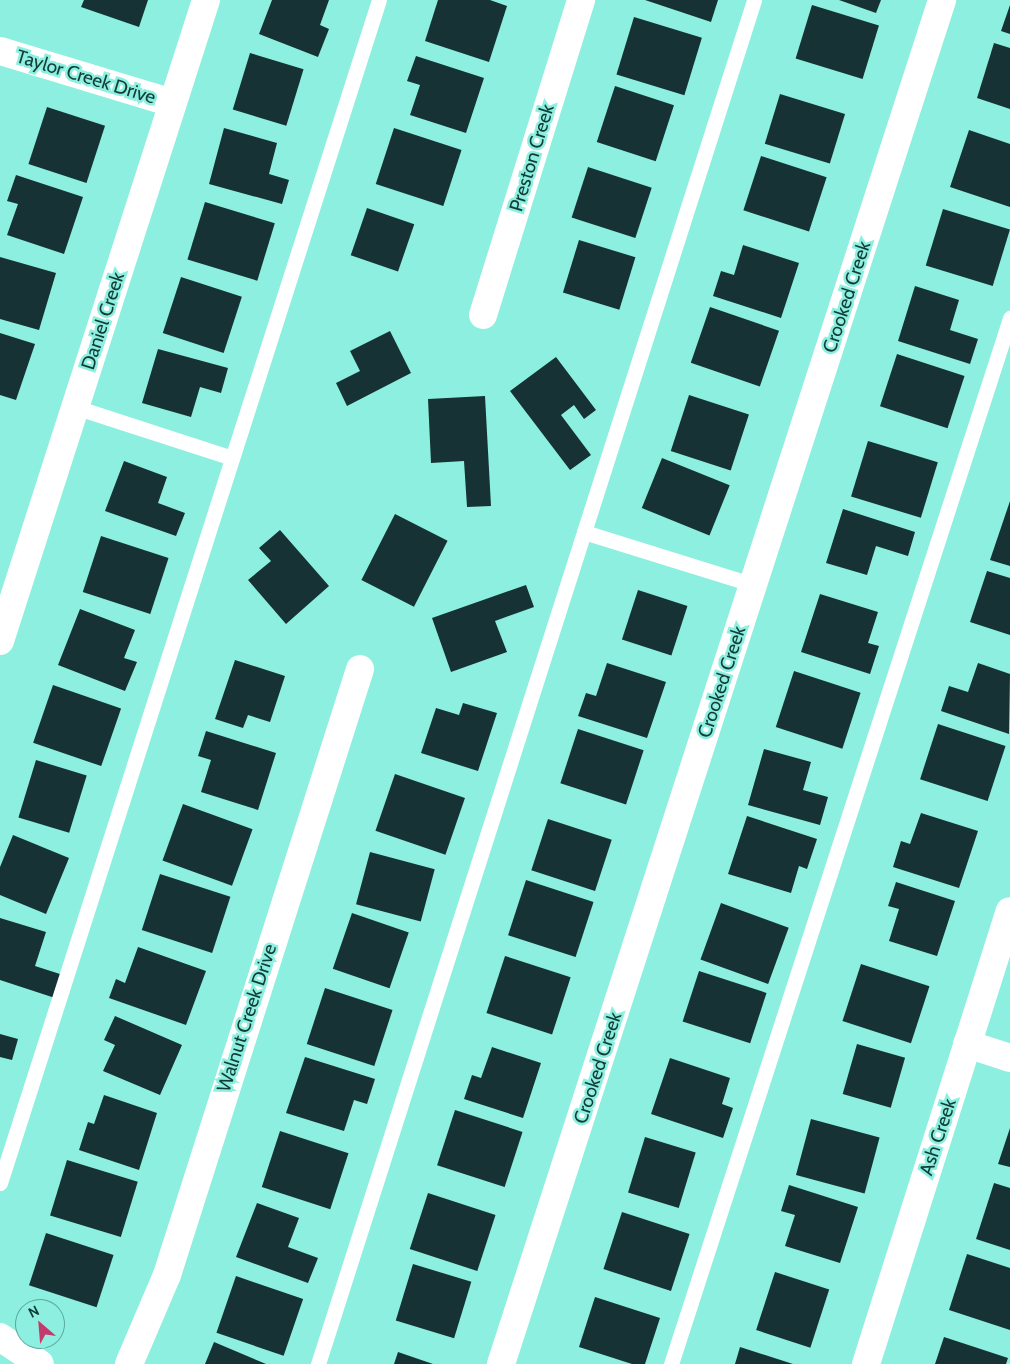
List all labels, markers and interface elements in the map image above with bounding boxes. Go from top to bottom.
street label: Taylor Creek Drive [14,45,158,109]
street label: Preston Creek [505,102,559,214]
street label: Crooked Creek [818,238,876,356]
street label: Daniel Creek [77,269,129,373]
street label: Crooked Creek [693,623,751,741]
street label: Walnut Creek Drive [212,941,282,1095]
street label: Crooked Creek [569,1009,627,1127]
street label: Ash Creek [915,1096,961,1178]
north arrow [15,1299,65,1349]
text: N [25,1301,42,1322]

